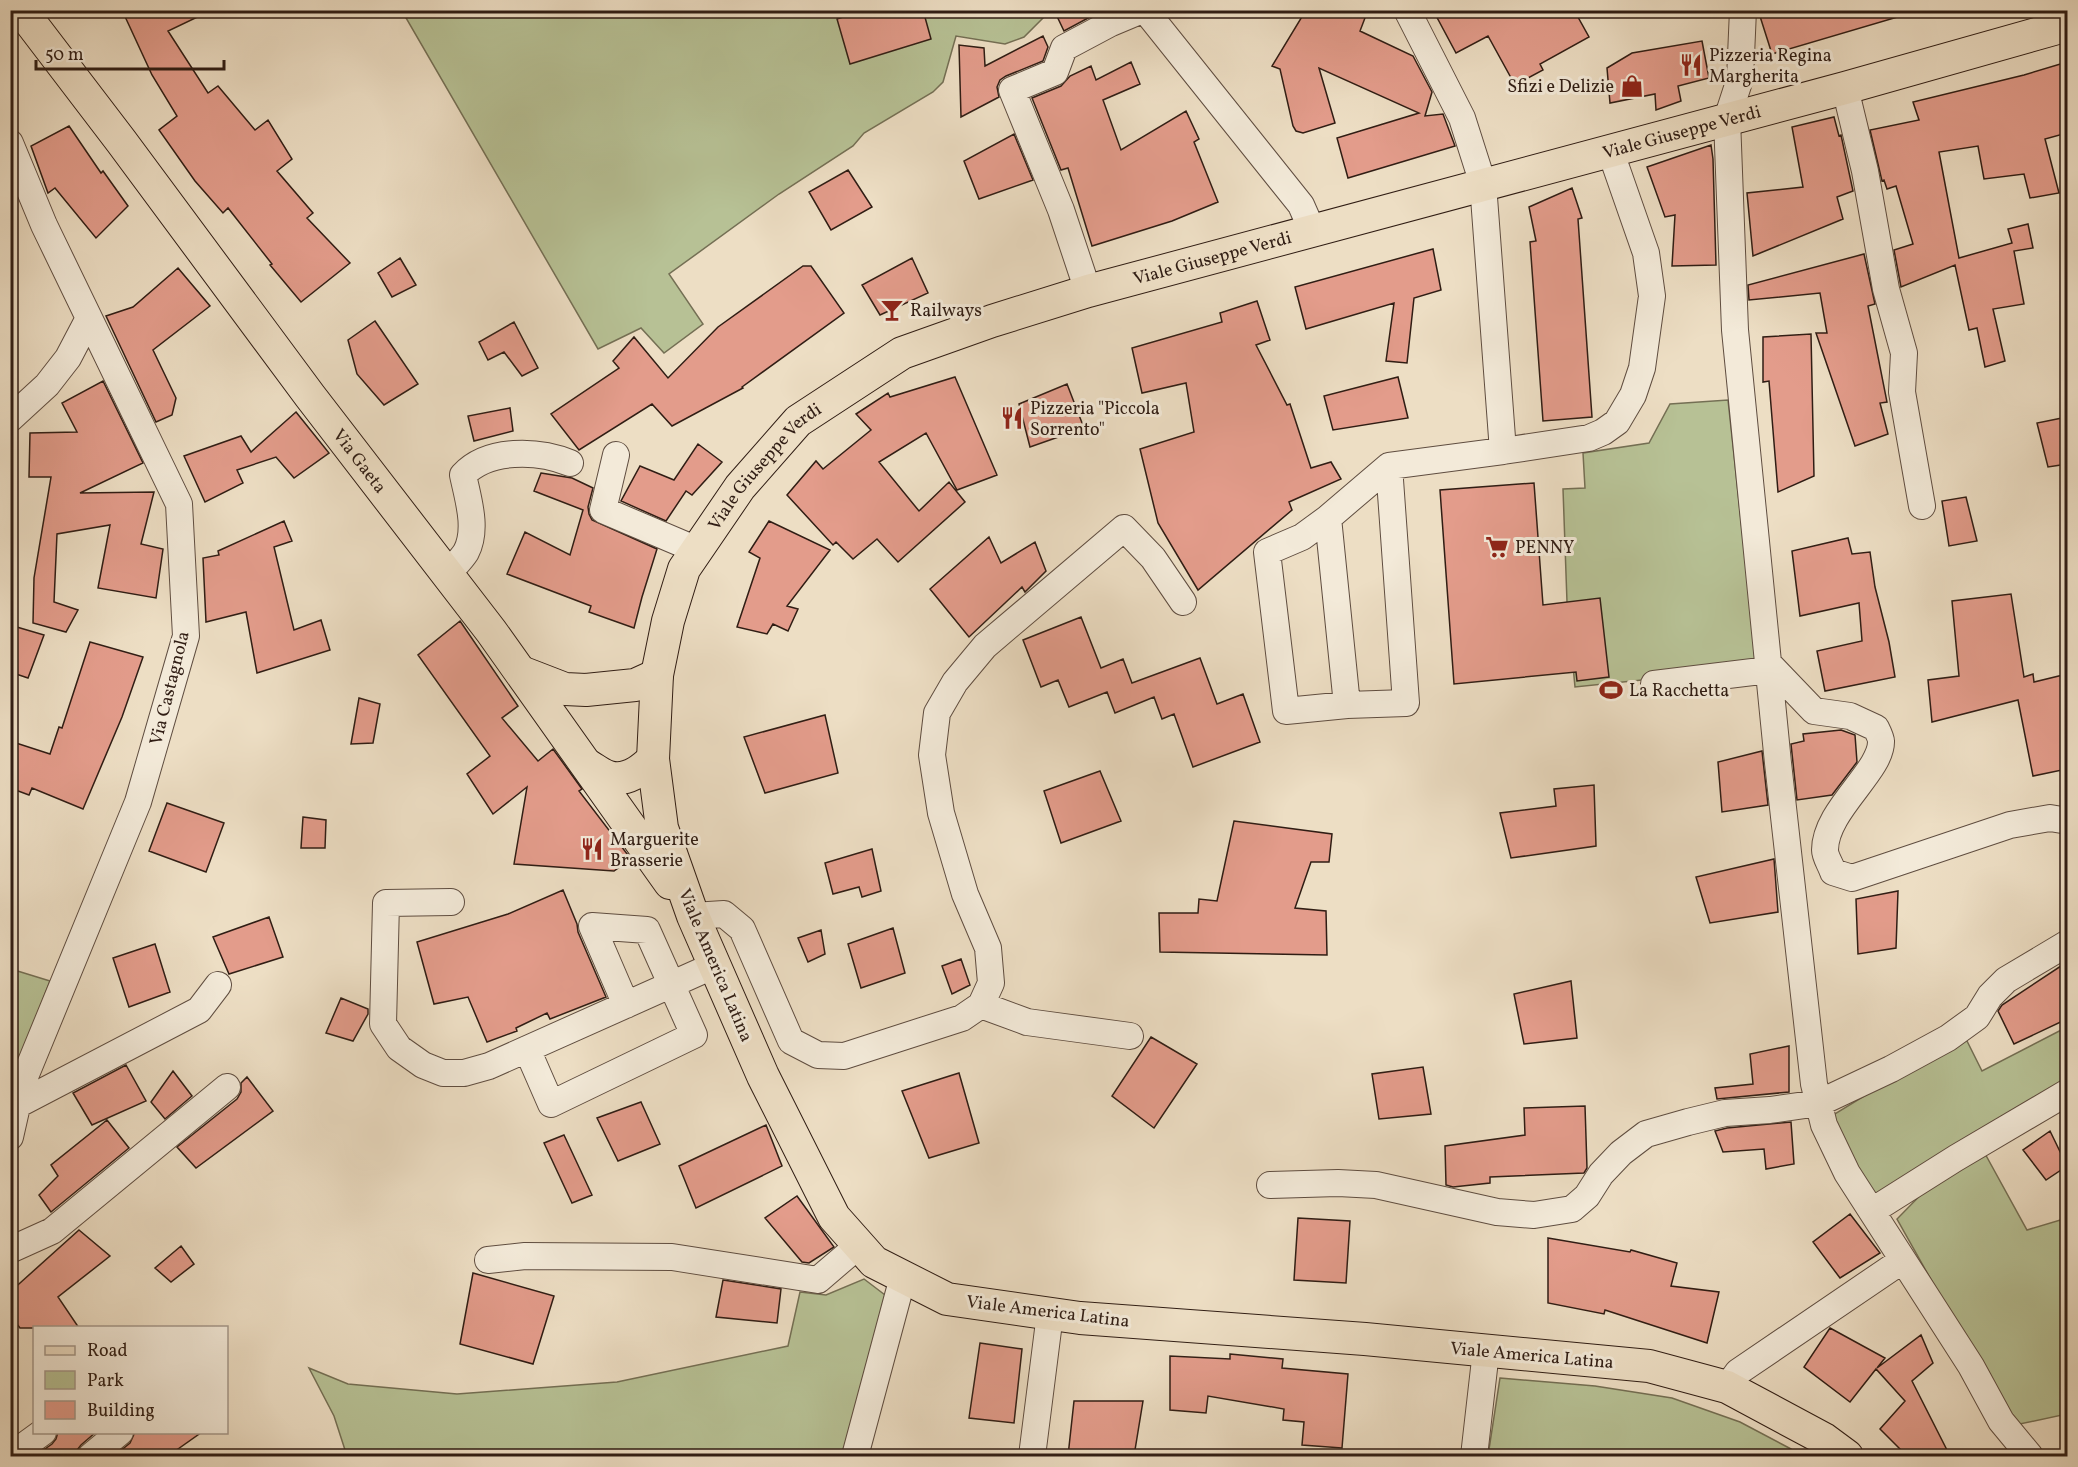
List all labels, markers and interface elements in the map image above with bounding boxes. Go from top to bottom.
scale bar [36,33,224,71]
text: 50 m [45,43,84,68]
place label: Pizzeria Regina Margherita [1709,44,1832,90]
restaurant icon: Pizzeria Regina Margherita [1678,52,1704,78]
shop icon: Sfizi e Delizie [1619,73,1645,99]
place label: Sfizi e Delizie [1507,75,1614,100]
street label: Viale Giuseppe Verdi [1600,100,1764,166]
street label: Viale Giuseppe Verdi [1131,226,1295,292]
bar icon: Railways [879,297,905,323]
place label: Railways [910,299,982,324]
place label: Pizzeria "Piccola Sorrento" [1030,397,1160,443]
street label: Viale Giuseppe Verdi [703,398,827,536]
restaurant icon: Pizzeria "Piccola Sorrento" [999,405,1025,431]
street label: Via Gaeta [326,424,392,499]
supermarket icon: PENNY [1484,534,1510,560]
place label: PENNY [1515,536,1574,561]
street label: Via Castagnola [144,629,197,748]
sports icon: La Racchetta [1598,677,1624,703]
place label: La Racchetta [1629,679,1729,704]
place label: Marguerite Brasserie [610,828,699,874]
restaurant icon: Marguerite Brasserie [579,836,605,862]
street label: Viale America Latina [671,885,758,1046]
street label: Viale America Latina [965,1290,1131,1335]
legend [33,1326,228,1434]
street label: Viale America Latina [1449,1337,1615,1376]
text: Road [87,1339,128,1364]
text: Park [87,1369,124,1394]
text: Building [87,1399,155,1424]

